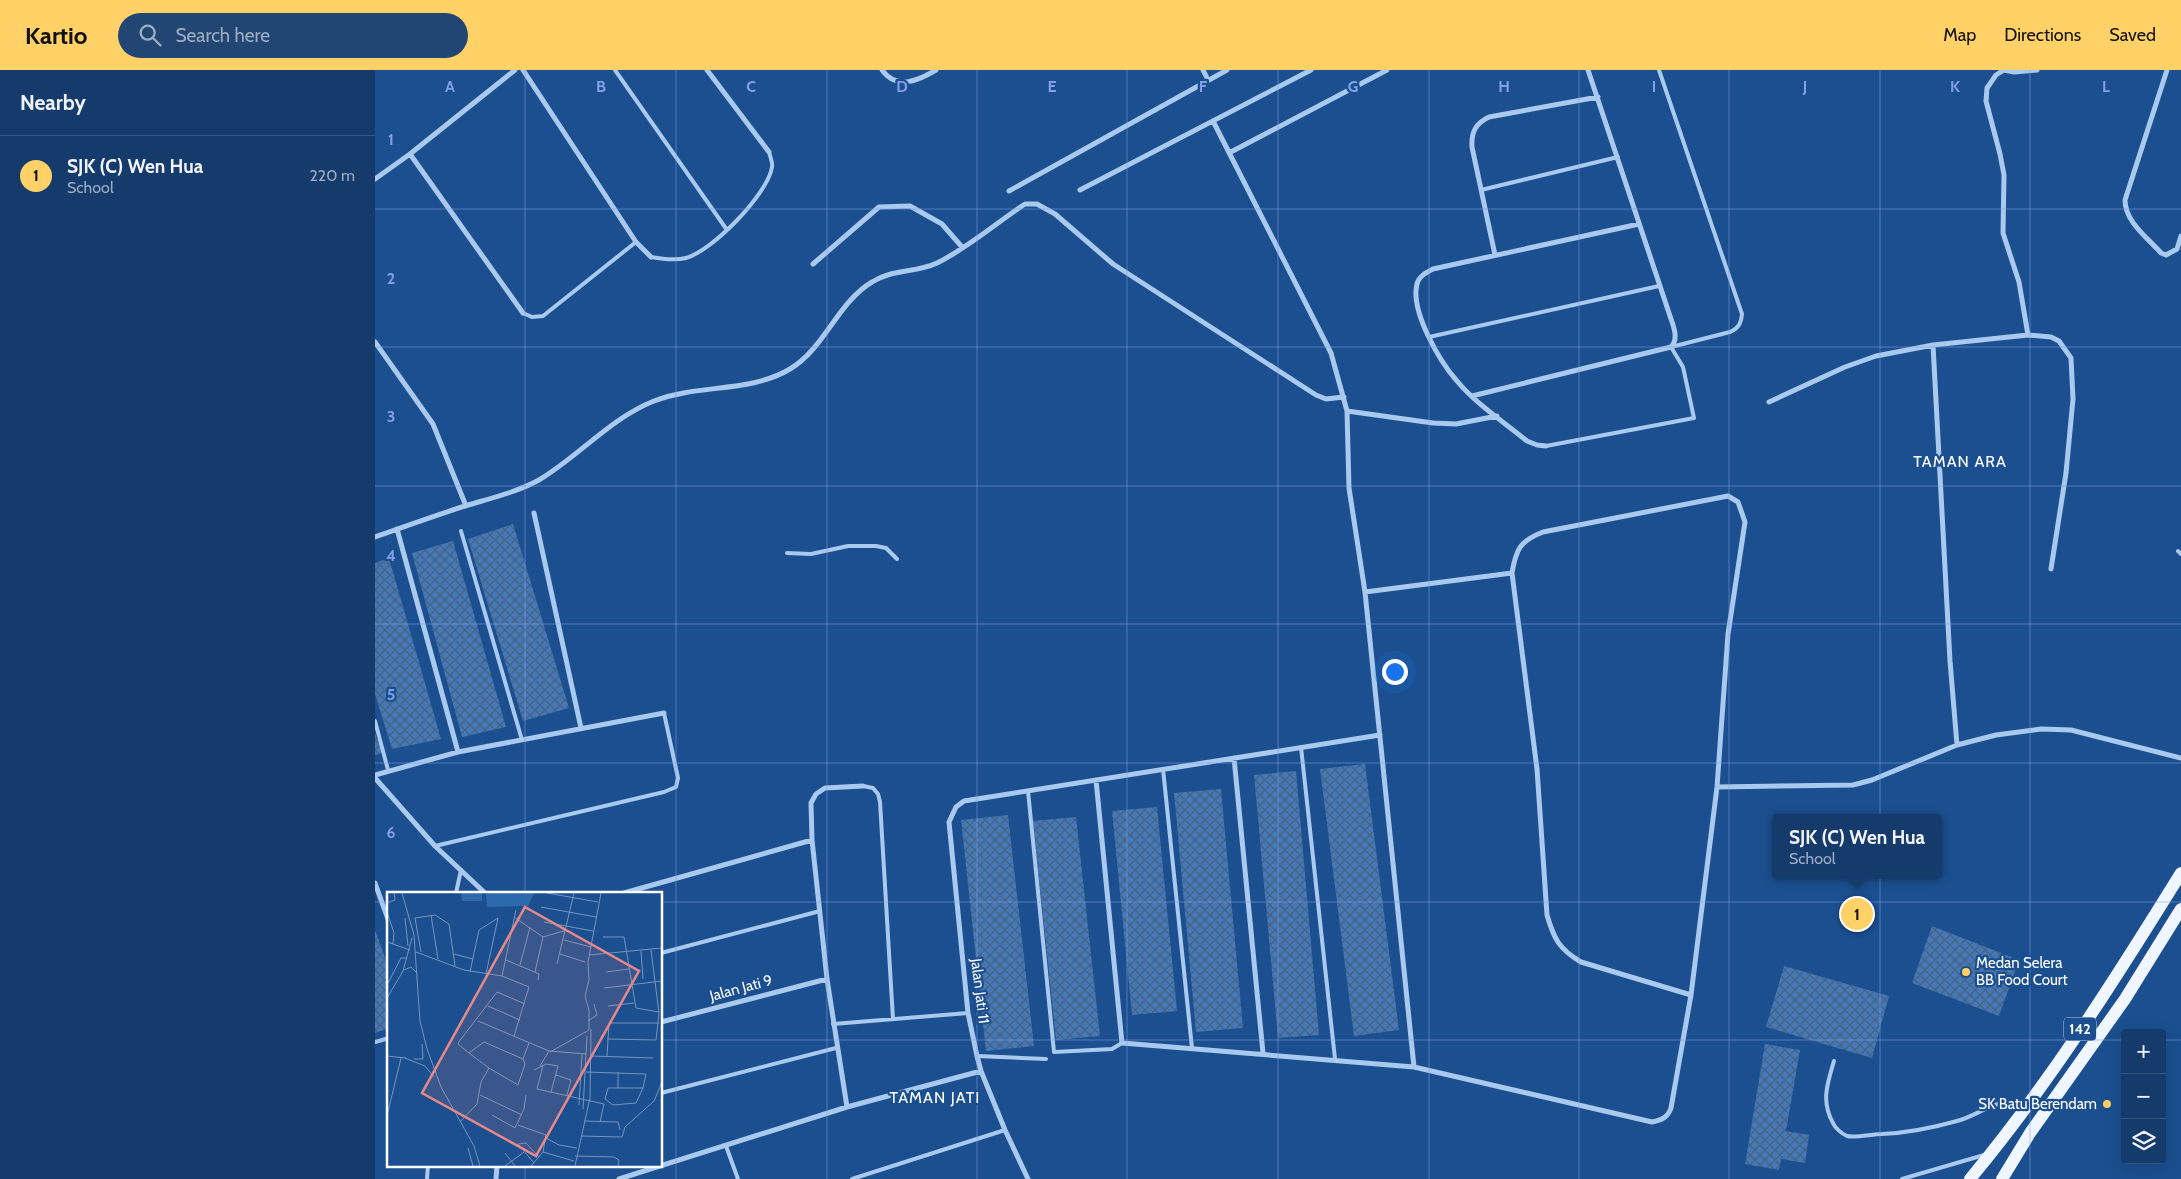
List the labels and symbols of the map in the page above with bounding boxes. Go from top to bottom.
text: A [445,77,455,96]
text: B [596,77,606,96]
text: C [746,77,756,96]
text: D [896,77,908,96]
text: E [1047,77,1057,96]
text: F [1199,77,1208,96]
text: G [1348,77,1358,96]
text: H [1498,77,1510,96]
text: I [1652,77,1656,96]
text: J [1802,77,1807,96]
text: K [1950,77,1960,96]
text: L [2102,77,2110,96]
text: 1 [388,130,394,149]
text: 2 [387,269,395,288]
text: 3 [387,407,395,426]
district label: TAMAN ARA [1913,452,2007,471]
text: 4 [386,546,396,565]
your location [1382,659,1408,685]
text: 5 [387,685,395,704]
text: 6 [387,823,396,842]
inset map [387,892,663,1166]
pin: 1 [1841,895,1873,933]
place label: Medan Selera BB Food Court [1976,954,2068,989]
street label: Jalan Jati 11 [967,956,993,1025]
marker: Medan Selera BB Food Court [1960,966,1972,978]
street label: Jalan Jati 9 [707,971,774,1005]
road number: 142 [2064,1018,2096,1041]
district label: TAMAN JATI [890,1088,980,1107]
place label: SK Batu Berendam [1978,1095,2097,1113]
marker: SK Batu Berendam [2101,1098,2113,1110]

